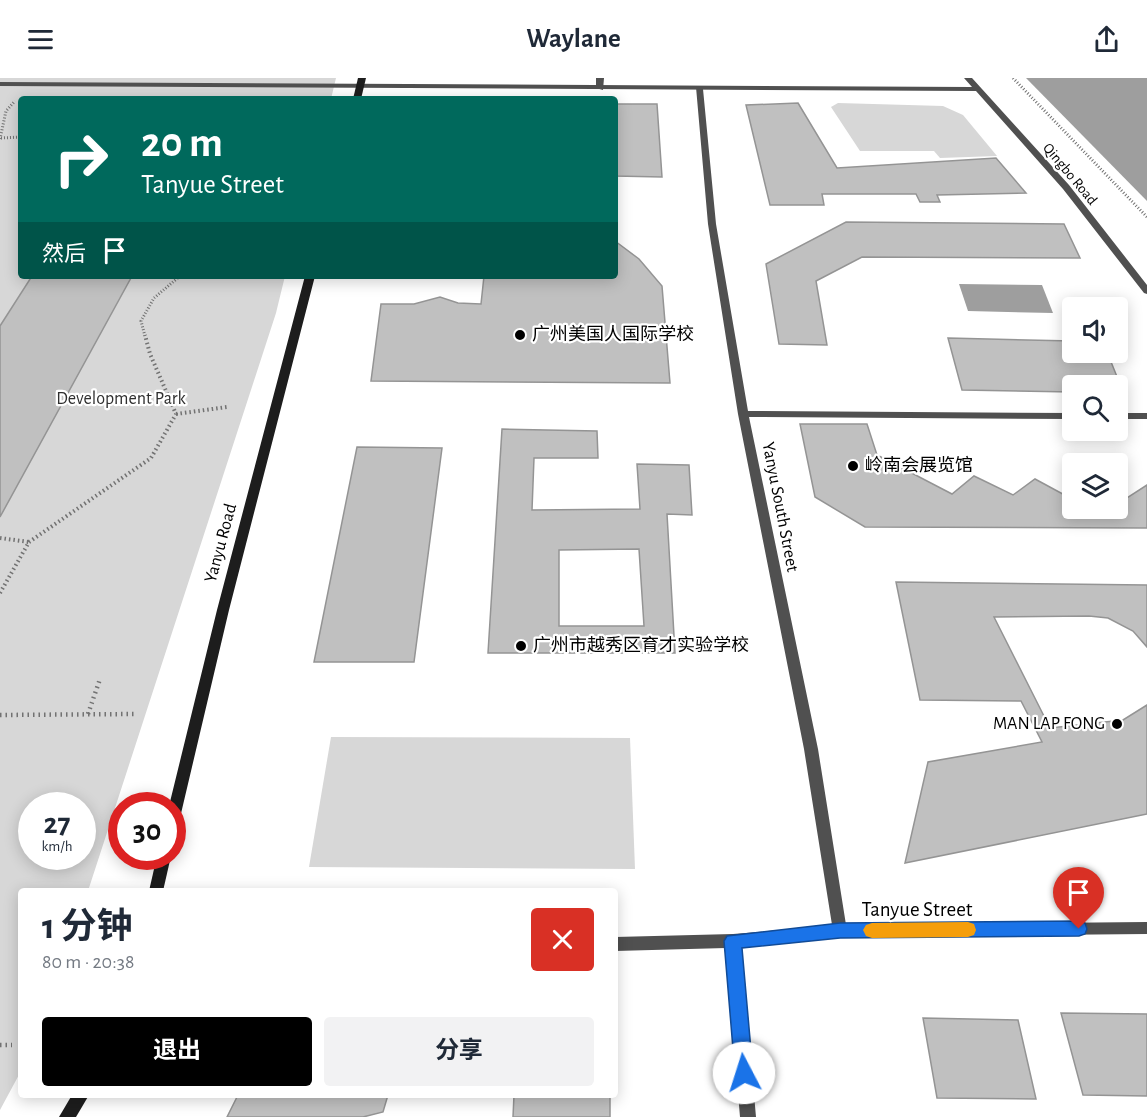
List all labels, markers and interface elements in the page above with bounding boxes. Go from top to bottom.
icon: menu [24,23,57,56]
icon: share [1090,23,1123,56]
text: Waylane [526,25,621,52]
icon: right [42,120,120,198]
text: 20 m [141,122,223,164]
street label: Qingbo Road [1040,140,1100,208]
text: Tanyue Street [141,171,284,198]
icon: arrive [98,234,131,267]
text: 然后 [42,243,86,265]
map controls [1062,297,1128,519]
button: sound [1062,297,1128,363]
place label: 广州美国人国际学校 [532,324,694,344]
marker: 广州美国人国际学校 [513,328,527,342]
button: search [1062,375,1128,441]
park label: Development Park [56,390,187,408]
street label: Yanyu South Street [759,441,801,574]
button: layers [1062,453,1128,519]
place label: 岭南会展览馆 [865,455,973,475]
marker: 岭南会展览馆 [846,459,860,473]
street label: Yanyu Road [202,502,240,584]
place label: 广州市越秀区育才实验学校 [533,635,749,655]
marker: 广州市越秀区育才实验学校 [514,639,528,653]
place label: MAN LAP FONG [993,715,1105,733]
marker: MAN LAP FONG [1110,717,1124,731]
speed limit sign: 30 [108,792,186,870]
text: 27 [43,809,71,839]
text: km/h [42,839,72,854]
pin [1053,867,1104,929]
icon: arrive [1062,876,1095,909]
street label: Tanyue Street [861,899,973,920]
button: close [531,908,594,971]
text: 1 分钟 [42,909,132,945]
text: 80 m · 20:38 [42,952,134,972]
button: 退出 [42,1017,312,1086]
button: 分享 [324,1017,594,1086]
position arrow [712,1041,776,1105]

